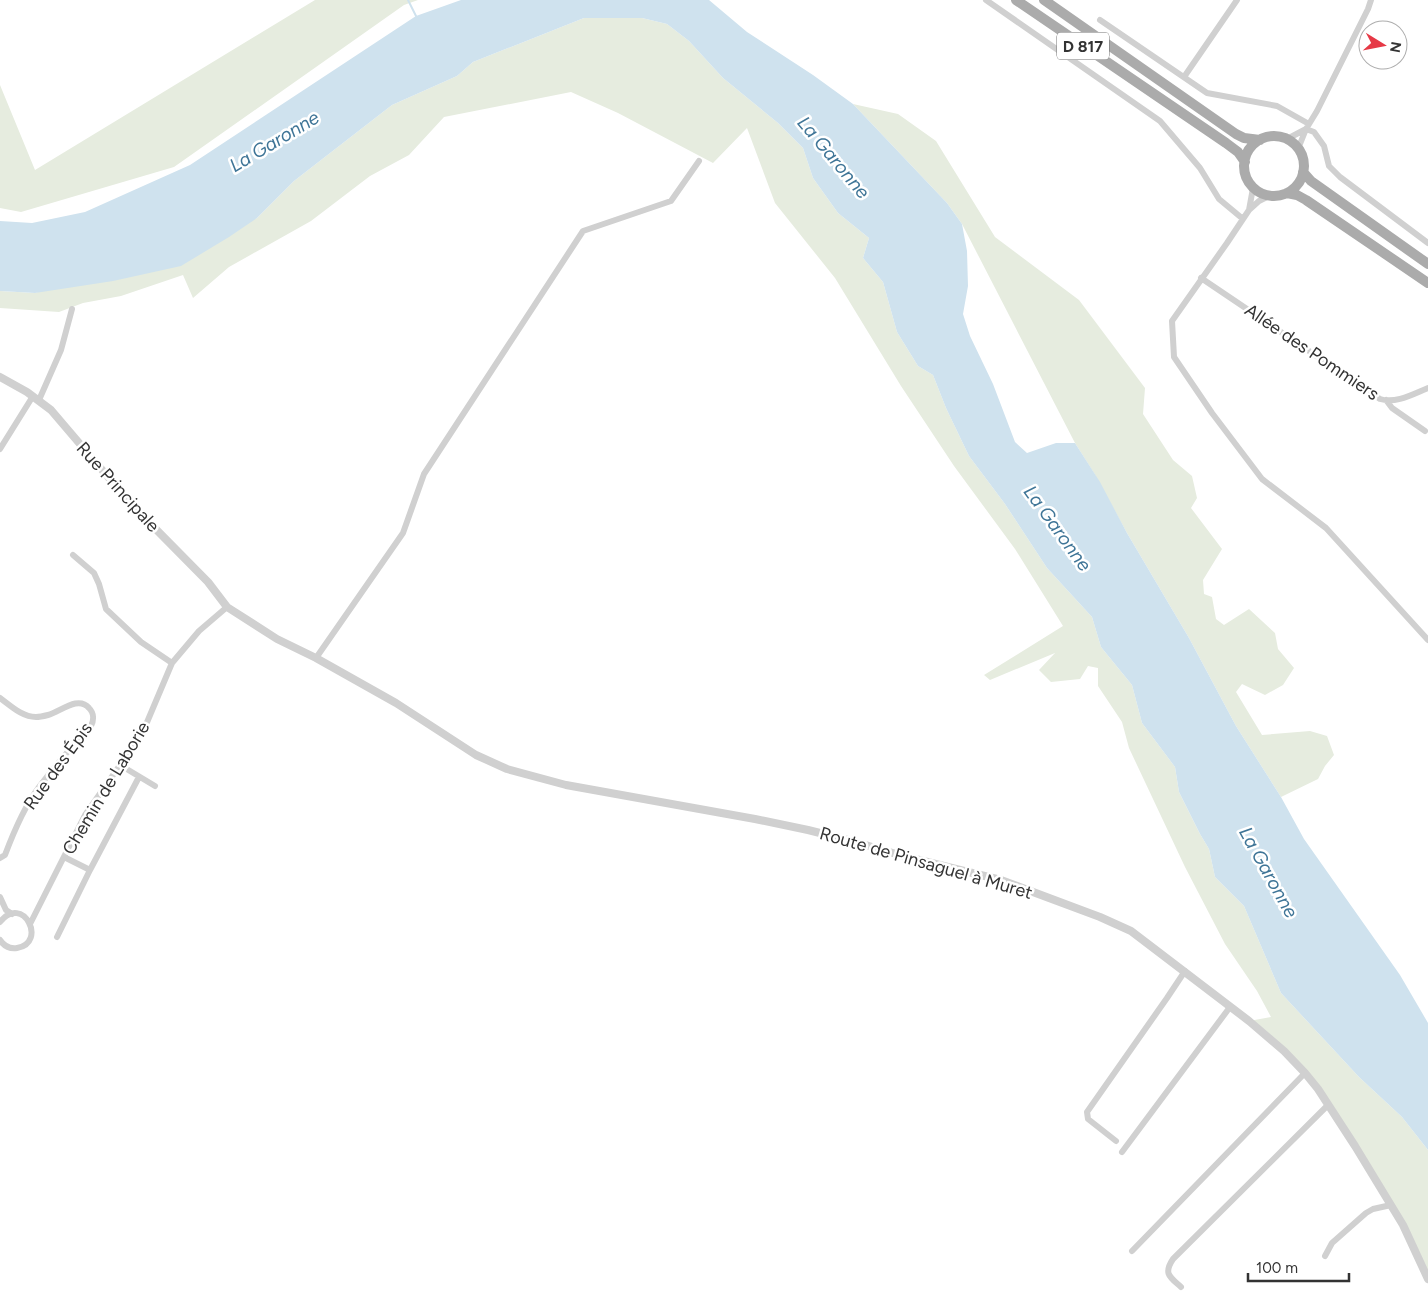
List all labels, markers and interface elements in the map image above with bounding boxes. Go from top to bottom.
north arrow [1358,20,1408,70]
road number: D 817 [1057,32,1109,59]
text: N [1386,40,1405,54]
water label: La Garonne [225,105,324,177]
water label: La Garonne [793,111,875,204]
street label: Allée des Pommiers [1241,299,1383,405]
street label: Rue Principale [72,437,164,537]
water label: La Garonne [1019,481,1097,576]
street label: Chemin de Laborie [58,717,154,859]
street label: Rue des Épis [19,718,97,814]
street label: Route de Pinsaguel à Muret [817,822,1035,904]
water label: La Garonne [1234,823,1303,922]
scale bar [1248,1250,1349,1282]
text: 100 m [1256,1259,1298,1277]

